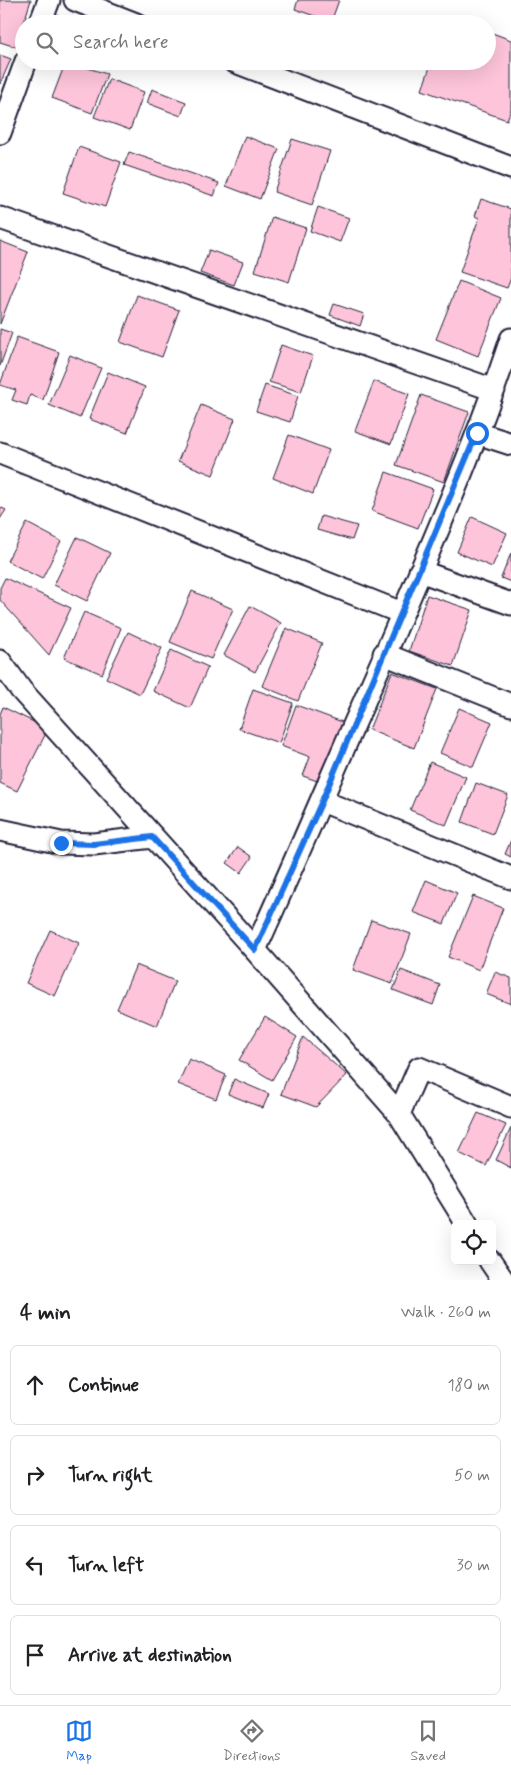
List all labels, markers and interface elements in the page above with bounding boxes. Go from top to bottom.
search box [15,15,496,70]
icon: search [33,29,61,57]
text: Search here [73,30,169,55]
route start [466,422,489,445]
route end [50,832,73,855]
map controls [451,1220,496,1265]
button: locate [451,1220,496,1265]
text: 4 min [20,1299,71,1327]
text: Walk · 260 m [401,1302,491,1323]
icon: ahead [21,1371,49,1399]
text: Continue [68,1373,139,1398]
text: 180 m [447,1375,490,1396]
icon: right [21,1461,49,1489]
text: Turn right [68,1463,152,1488]
text: 50 m [454,1465,490,1486]
icon: left [21,1551,49,1579]
text: Turn left [68,1553,144,1578]
text: 30 m [457,1555,490,1576]
icon: arrive [21,1641,49,1669]
text: Arrive at destination [68,1643,232,1668]
tab: Map [65,1717,93,1765]
tab: Directions [223,1717,281,1765]
tab: Saved [411,1717,446,1765]

